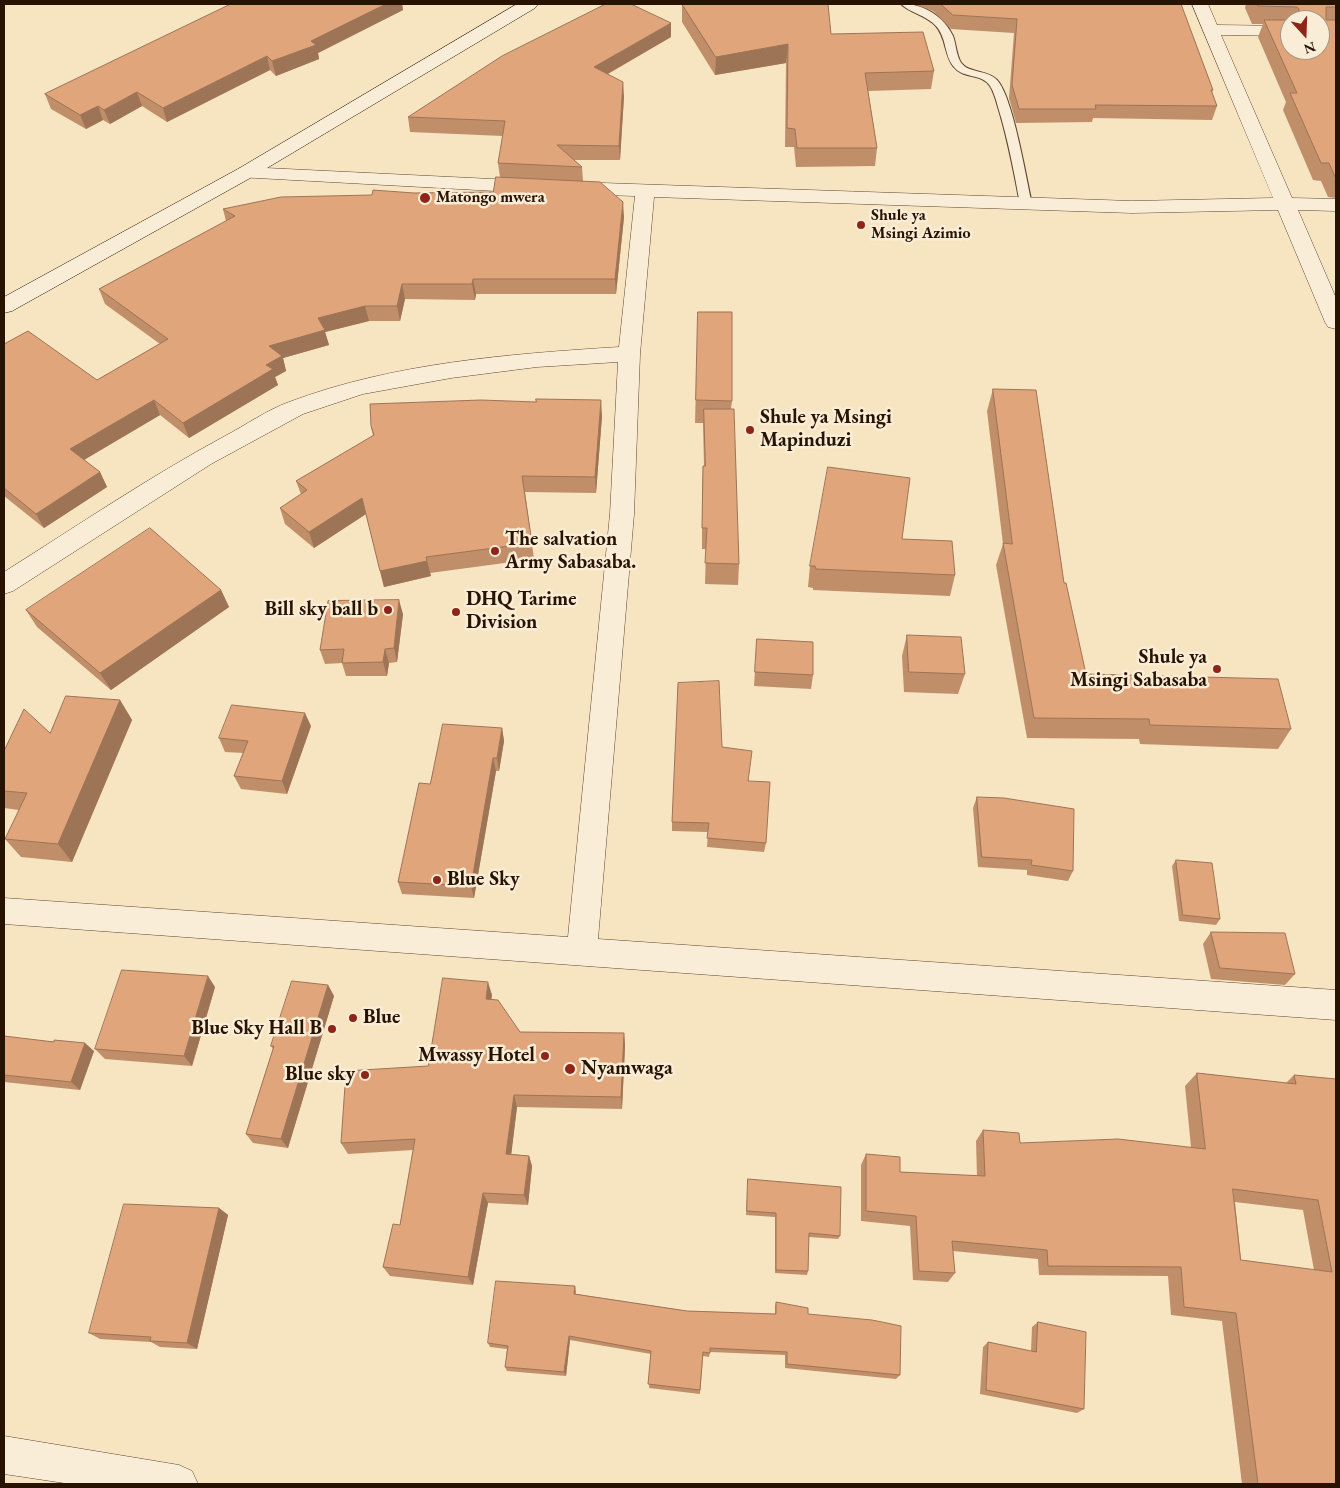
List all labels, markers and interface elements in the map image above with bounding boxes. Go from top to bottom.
north arrow [1280,10,1330,60]
text: N [1301,38,1318,59]
place label: Matongo mwera [436,188,545,208]
marker: Matongo mwera [418,191,432,205]
place label: Shule ya Msingi Azimio [871,206,971,244]
marker: Shule ya Msingi Azimio [855,219,867,231]
place label: Shule ya Msingi Mapinduzi [760,406,892,453]
marker: Shule ya Msingi Mapinduzi [744,424,756,436]
place label: The salvation Army Sabasaba. [505,528,636,575]
marker: The salvation Army Sabasaba. [489,545,501,557]
place label: DHQ Tarime Division [466,588,576,635]
place label: Bill sky ball b [264,598,378,622]
marker: Bill sky ball b [382,604,394,616]
marker: DHQ Tarime Division [450,606,462,618]
place label: Shule ya Msingi Sabasaba [1070,646,1207,693]
marker: Shule ya Msingi Sabasaba [1211,663,1223,675]
place label: Blue Sky [447,868,520,892]
marker: Blue Sky [431,874,443,886]
place label: Blue [363,1006,400,1030]
marker: Blue [347,1012,359,1024]
place label: Blue Sky Hall B [191,1017,322,1041]
marker: Blue Sky Hall B [326,1023,338,1035]
place label: Mwassy Hotel [418,1044,535,1068]
marker: Mwassy Hotel [539,1050,551,1062]
place label: Nyamwaga [581,1057,673,1081]
marker: Nyamwaga [563,1062,577,1076]
place label: Blue sky [285,1063,355,1087]
marker: Blue sky [359,1069,371,1081]

